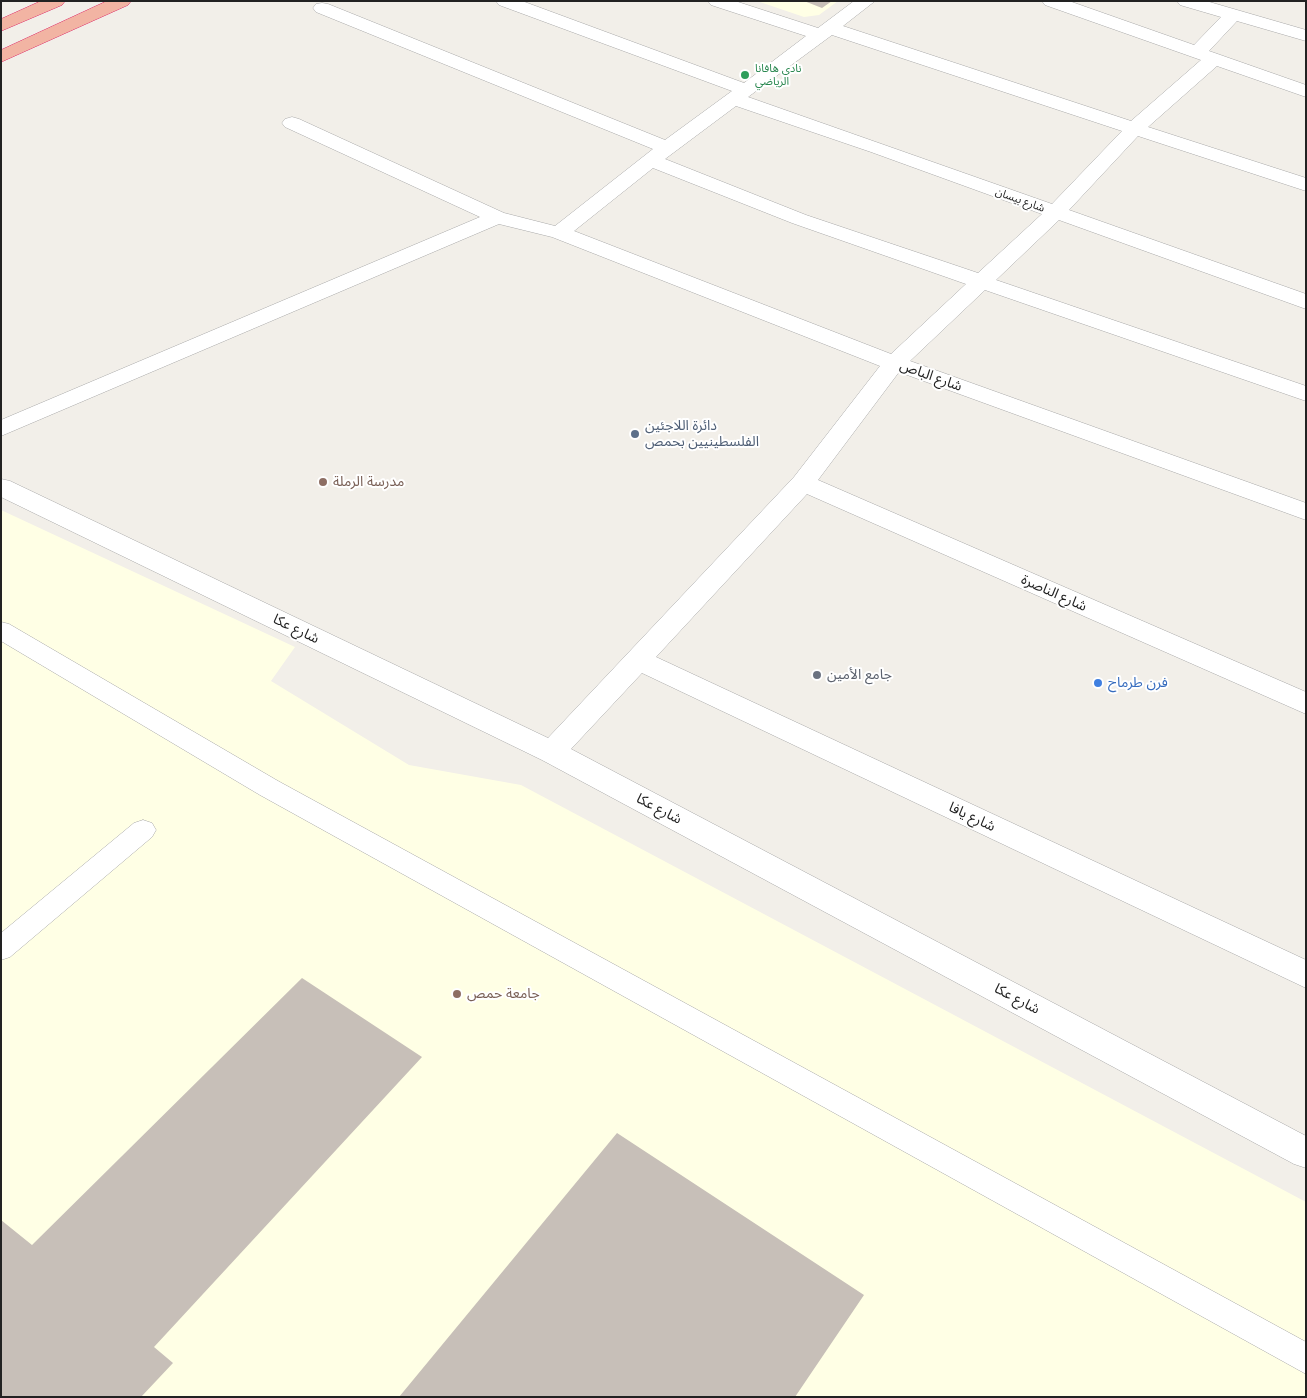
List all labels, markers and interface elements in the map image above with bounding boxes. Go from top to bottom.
place label: نادي هافانا الرياضي [755,62,801,88]
marker: نادي هافانا الرياضي [739,69,751,81]
street label: شارع بيسان [994,185,1046,215]
street label: شارع الباص [898,357,964,395]
place label: دائرة اللاجئين الفلسطينيين بحمص [645,418,759,451]
marker: دائرة اللاجئين الفلسطينيين بحمص [629,428,641,440]
place label: مدرسة الرملة [333,474,404,490]
marker: مدرسة الرملة [317,476,329,488]
street label: شارع الناصرة [1019,571,1089,615]
street label: شارع عكا [270,611,322,647]
place label: جامع الأمين [827,667,892,683]
marker: جامع الأمين [811,669,823,681]
place label: فرن طرماح [1108,675,1168,691]
marker: فرن طرماح [1092,677,1104,689]
street label: شارع عكا [633,790,685,828]
street label: شارع يافا [946,799,998,835]
street label: شارع عكا [991,980,1043,1018]
place label: جامعة حمص [467,986,540,1002]
marker: جامعة حمص [451,988,463,1000]

